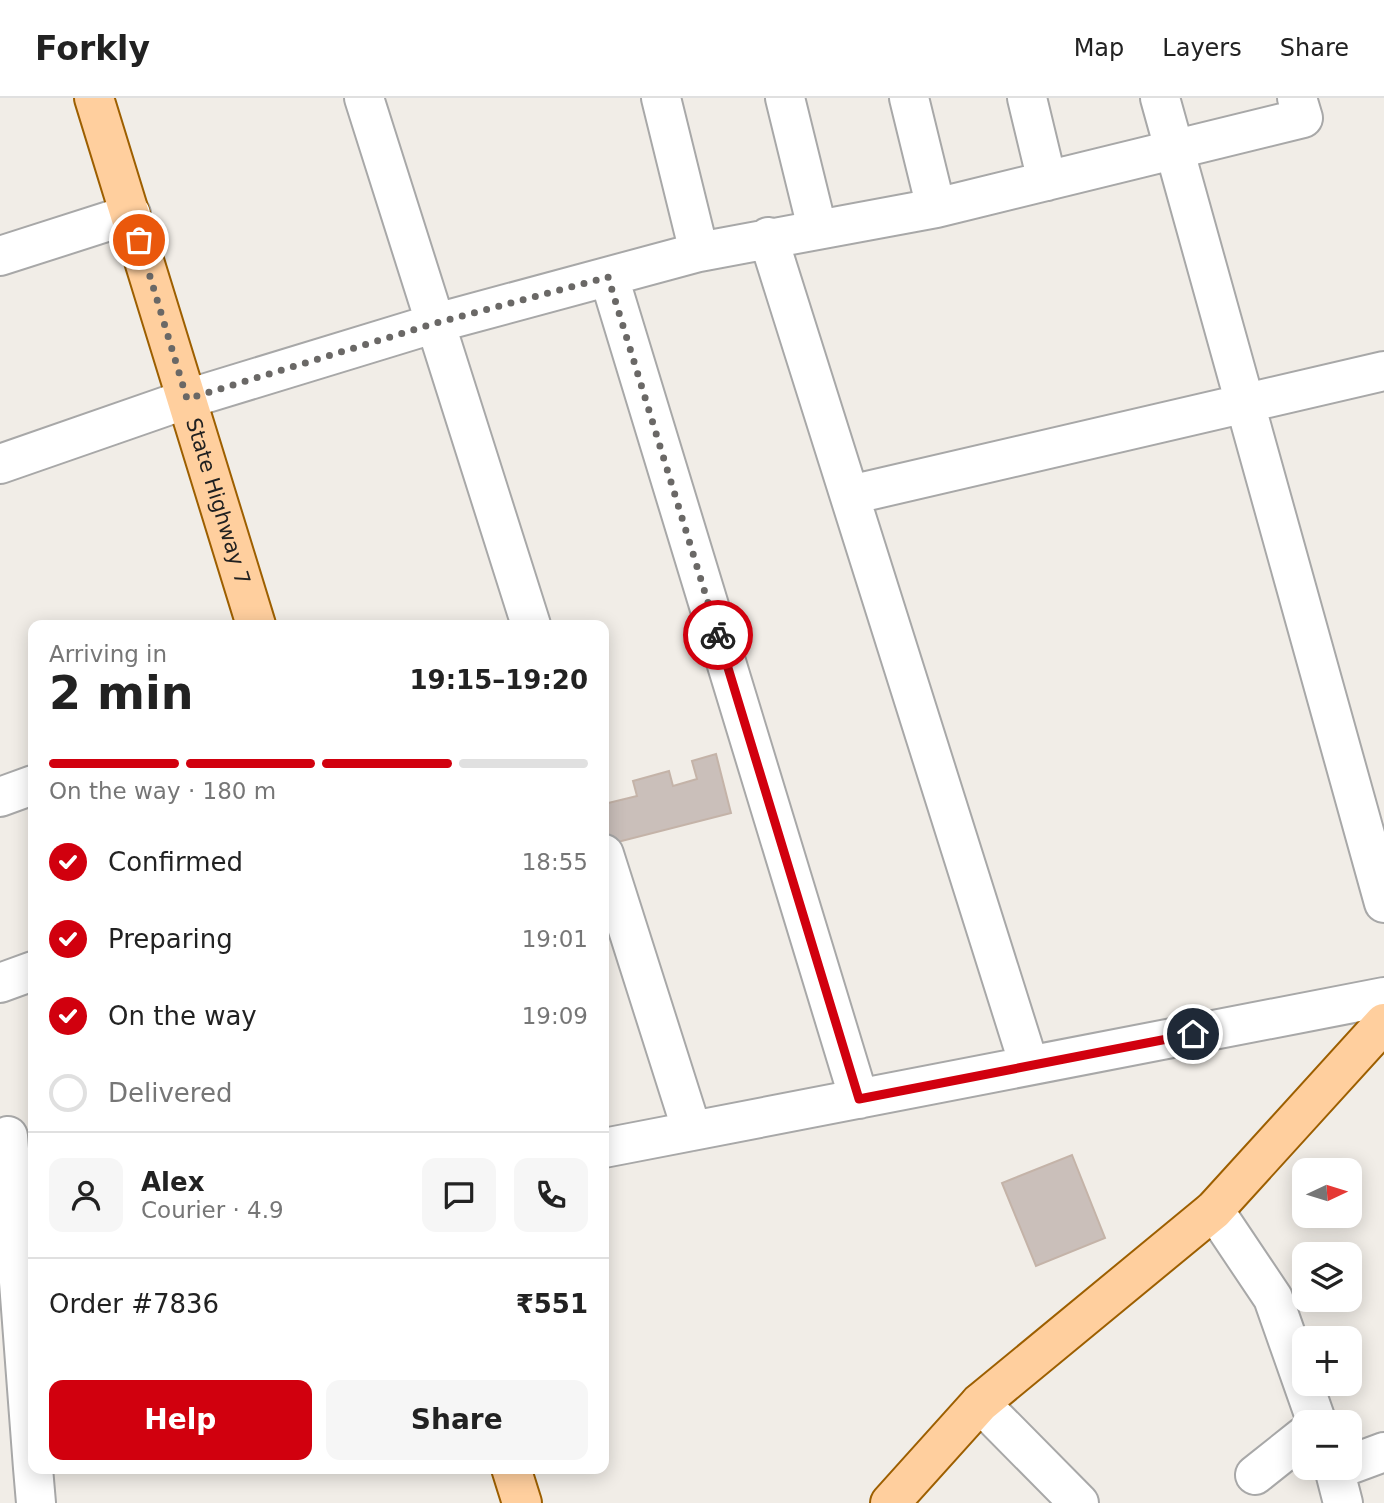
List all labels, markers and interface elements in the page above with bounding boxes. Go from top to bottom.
text: Forkly [35,29,150,68]
text: Map [1074,34,1124,62]
text: Layers [1162,34,1242,62]
text: Share [1280,34,1349,62]
pin [109,210,169,270]
icon: bag [120,221,158,259]
street label: State Highway 7 [181,415,255,588]
courier [683,600,753,670]
icon: bike [699,616,737,654]
text: Arriving in [49,641,167,667]
text: 19:15–19:20 [409,665,588,695]
text: 2 min [49,666,193,720]
text: On the way · 180 m [49,778,276,804]
icon: check [49,843,87,881]
text: Confirmed [108,847,243,877]
text: 18:55 [522,849,588,875]
icon: check [49,920,87,958]
text: Preparing [108,924,233,954]
text: 19:01 [522,926,588,952]
icon: check [49,997,87,1035]
text: On the way [108,1001,257,1031]
text: 19:09 [522,1003,588,1029]
pin [1163,1004,1223,1064]
icon: home [1174,1015,1212,1053]
text: Delivered [108,1078,232,1108]
button: person [49,1158,123,1232]
button: chat [422,1158,496,1232]
button: phone [514,1158,588,1232]
north arrow [1292,1158,1362,1228]
map controls [1292,1158,1362,1480]
text: Alex [141,1167,204,1197]
text: Courier · 4.9 [141,1197,284,1223]
button: layers [1292,1242,1362,1312]
text: Order #7836 [49,1289,219,1319]
text: ₹551 [516,1289,588,1319]
button: + [1292,1326,1362,1396]
button: Help [49,1380,312,1460]
button: Share [326,1380,588,1460]
button: − [1292,1410,1362,1480]

